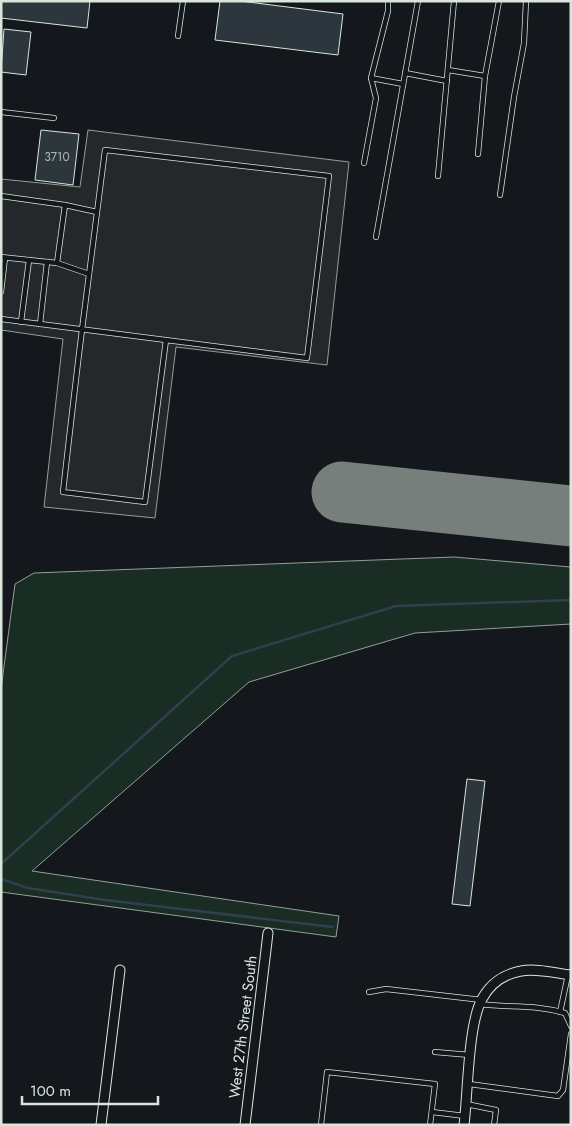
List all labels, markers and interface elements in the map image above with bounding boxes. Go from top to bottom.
house number: 3710 [44,148,70,166]
street label: West 27th Street South [223,954,263,1100]
scale bar [22,1074,159,1106]
text: 100 m [30,1080,71,1102]

